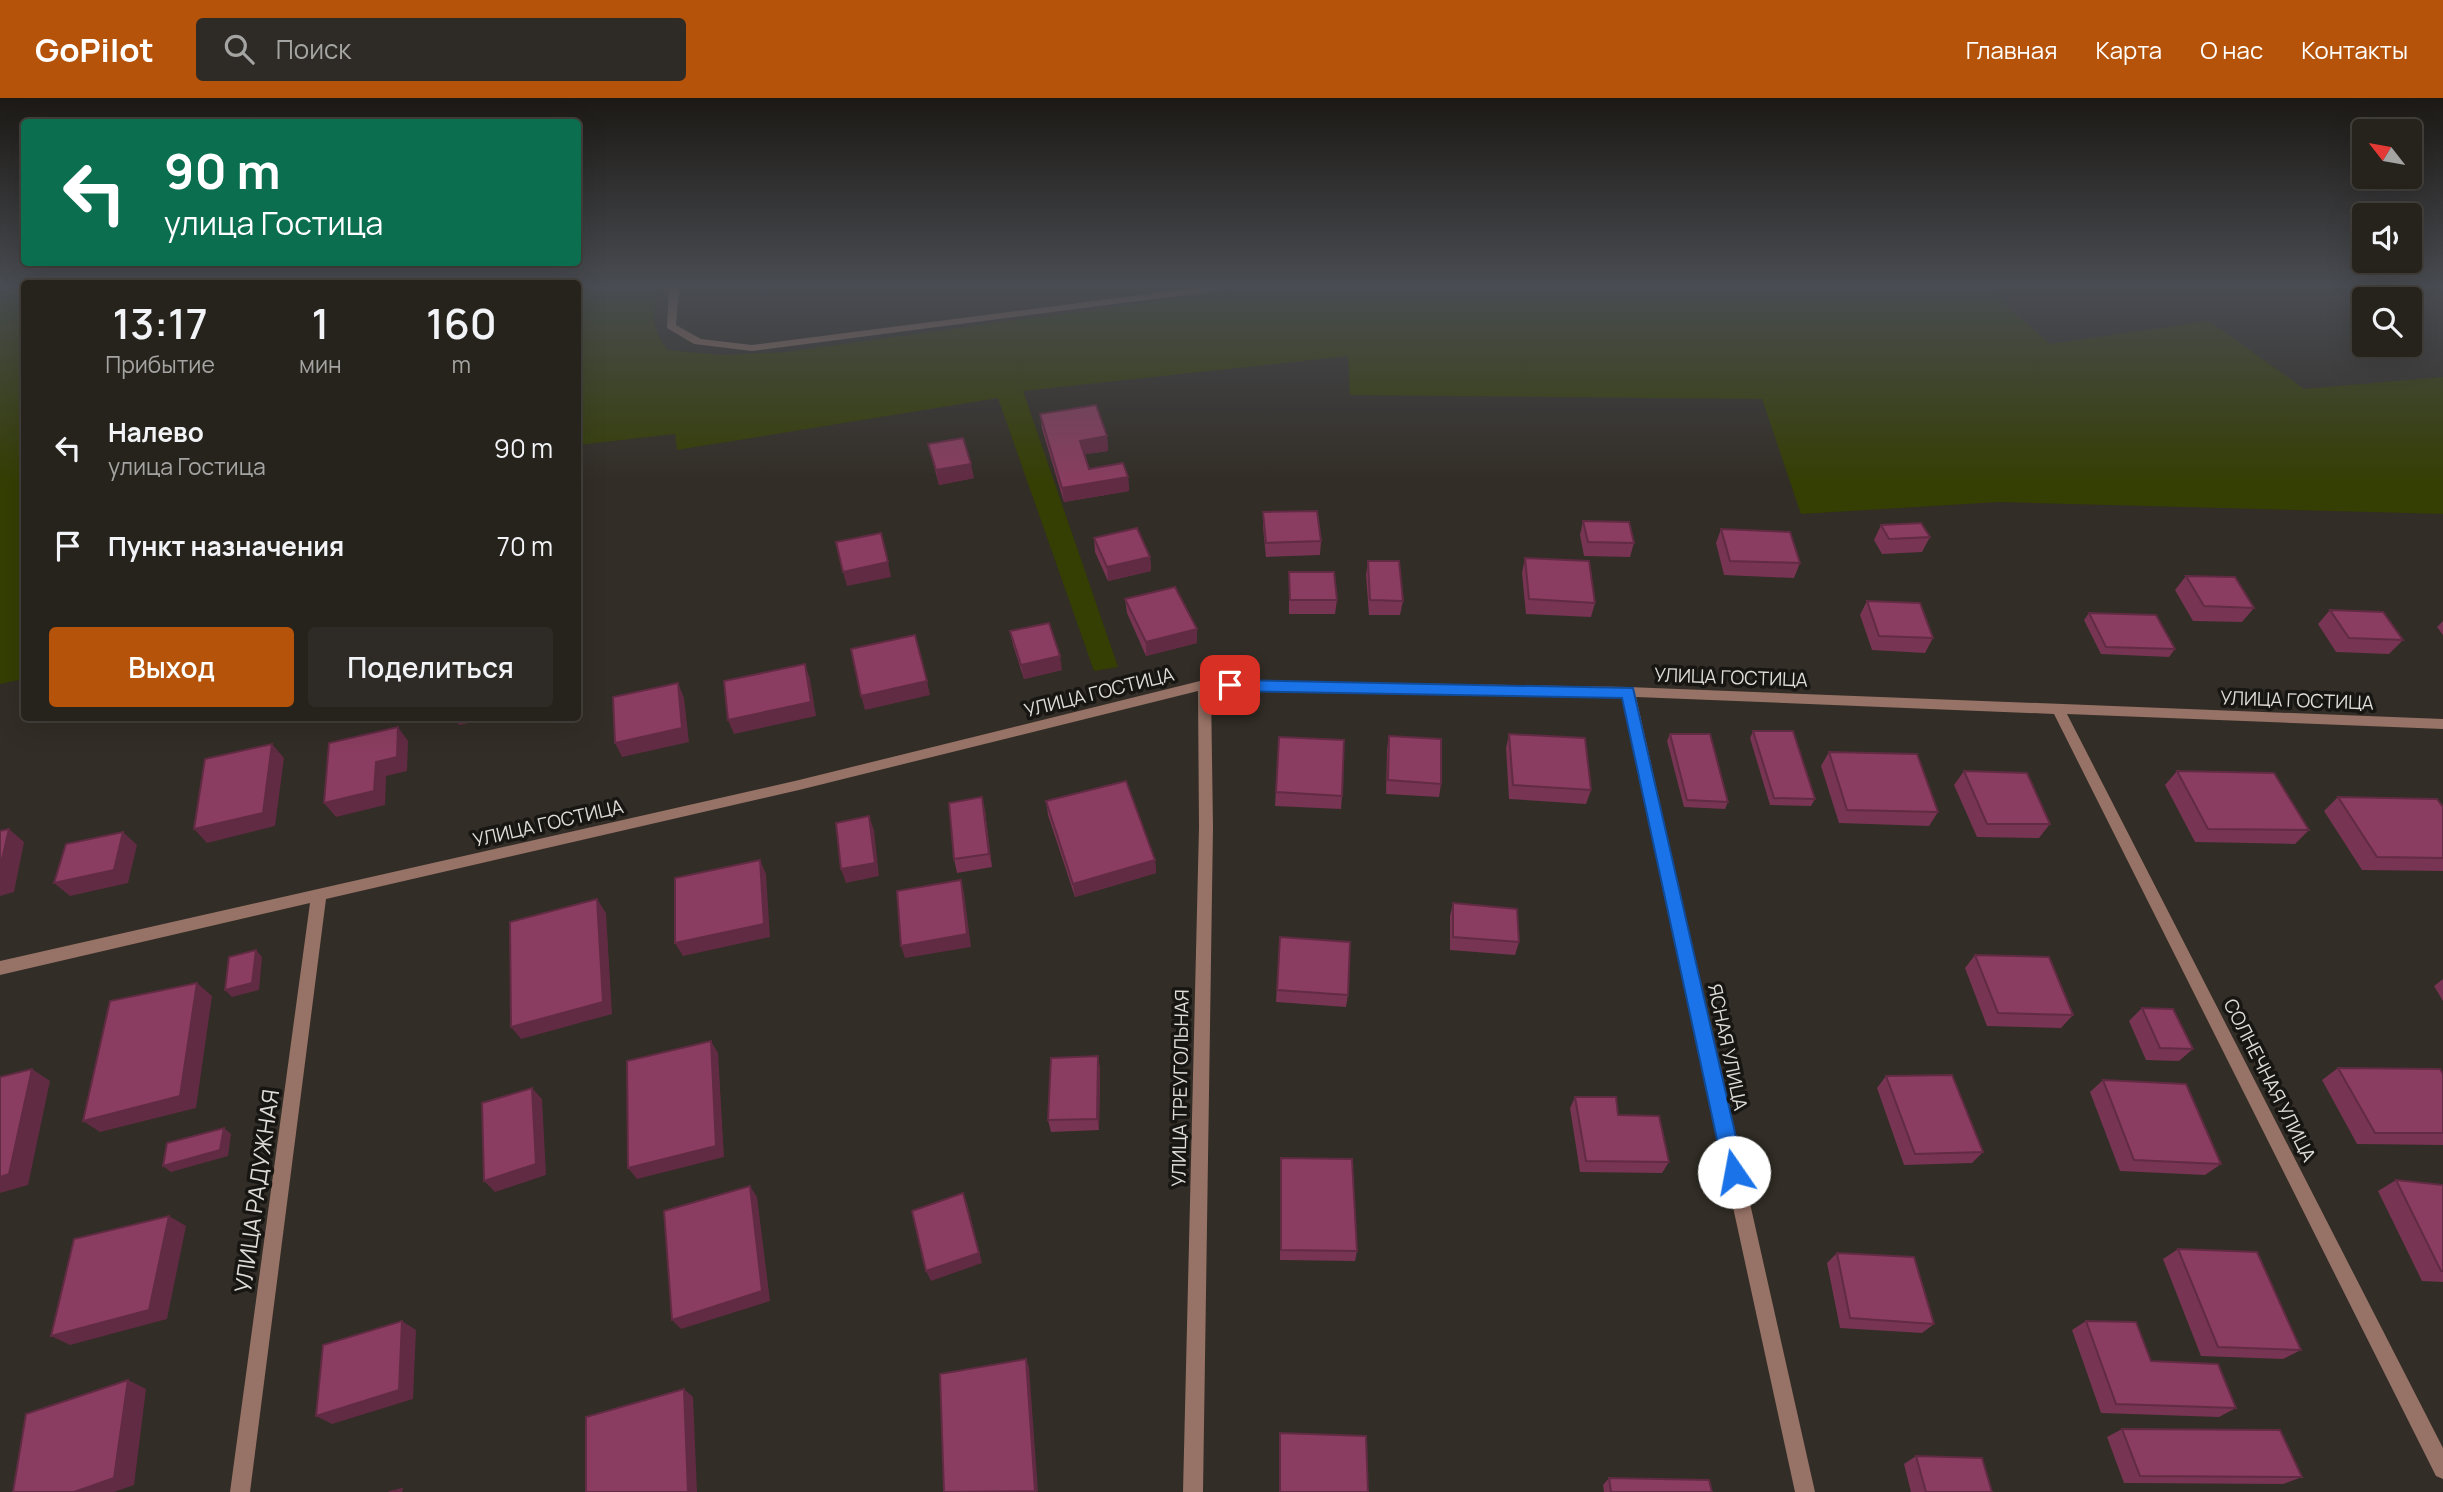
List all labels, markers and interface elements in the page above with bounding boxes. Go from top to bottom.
search box [196,18,686,81]
text: GoPilot [35,27,154,72]
icon: search [220,30,258,68]
text: Поиск [276,31,351,67]
text: Главная [1966,33,2057,66]
text: Карта [2095,33,2162,66]
text: О нас [2200,33,2263,66]
text: Контакты [2301,33,2408,66]
north arrow [2352,119,2422,189]
map controls [2352,119,2422,357]
text: 90 m [164,137,281,204]
icon: left [49,147,140,238]
text: улица Гостица [164,201,383,245]
button: sound [2352,203,2422,273]
button: search [2352,287,2422,357]
text: 13:17 [112,294,208,352]
text: 1 [312,294,329,352]
text: 160 [426,294,497,352]
text: Прибытие [105,348,215,380]
text: мин [299,348,342,380]
text: m [452,348,471,380]
text: Налево [108,414,204,450]
icon: left [49,429,87,467]
text: 90 m [494,430,553,466]
text: улица Гостица [108,450,266,482]
icon: arrive [49,527,87,565]
text: Пункт назначения [108,528,344,564]
text: 70 m [497,528,553,564]
button: Выход [49,627,294,707]
button: Поделиться [308,627,553,707]
pin [1200,655,1260,715]
street label: УЛИЦА ГОСТИЦА [1021,661,1177,723]
street label: УЛИЦА ГОСТИЦА [1654,661,1808,693]
icon: arrive [1211,666,1249,704]
street label: УЛИЦА ГОСТИЦА [2220,684,2374,716]
street label: УЛИЦА ГОСТИЦА [470,793,626,853]
street label: ЯСНАЯ УЛИЦА [1702,981,1754,1113]
street label: УЛИЦА ТРЕУГОЛЬНАЯ [1165,989,1195,1187]
street label: СОЛНЕЧНАЯ УЛИЦА [2218,994,2322,1166]
street label: УЛИЦА РАДУЖНАЯ [226,1087,286,1295]
position arrow [1697,1135,1771,1209]

